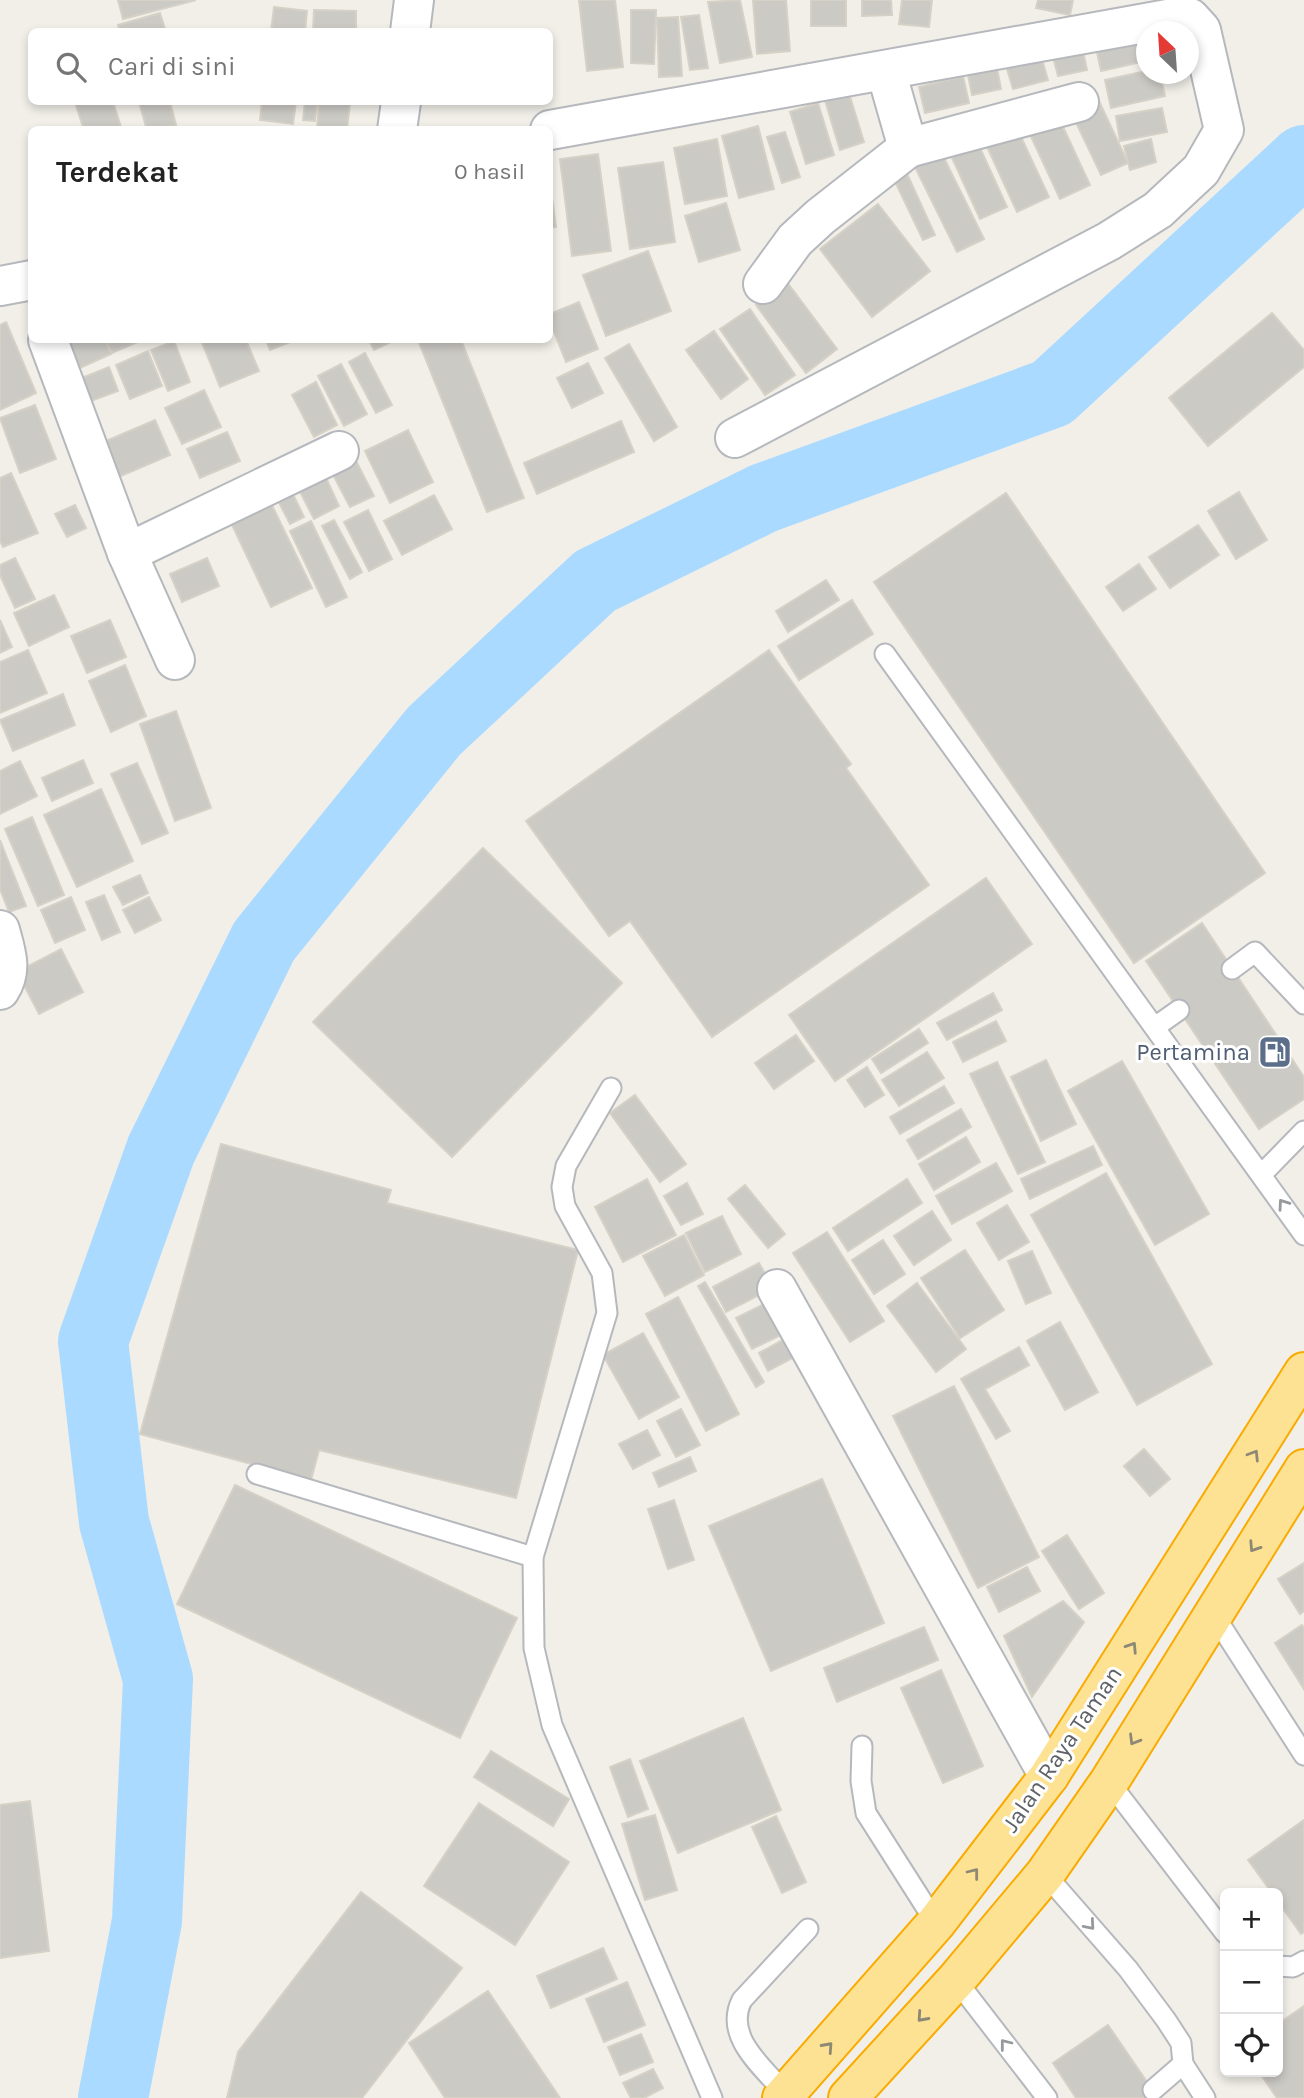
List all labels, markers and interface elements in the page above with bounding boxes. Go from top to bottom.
north arrow [1136,21,1199,84]
search box [28,28,553,105]
icon: search [52,48,90,86]
text: Cari di sini [108,51,236,82]
text: Terdekat [56,154,179,190]
text: 0 hasil [454,158,525,185]
fuel station icon: Pertamina [1256,1033,1294,1071]
place label: Pertamina [1136,1038,1250,1066]
one-way arrow [1278,1199,1291,1212]
one-way arrow [1246,1449,1259,1462]
one-way arrow [1249,1539,1262,1552]
one-way arrow [1124,1641,1137,1654]
street label: Jalan Raya Taman [996,1661,1128,1837]
one-way arrow [1130,1733,1143,1746]
one-way arrow [966,1869,979,1881]
map controls [1220,1888,1283,2077]
button: + [1220,1888,1283,1951]
one-way arrow [1082,1917,1094,1930]
button: − [1220,1951,1283,2014]
one-way arrow [917,2009,930,2022]
button: locate [1220,2014,1283,2077]
one-way arrow [1001,2039,1014,2052]
one-way arrow [820,2043,832,2056]

